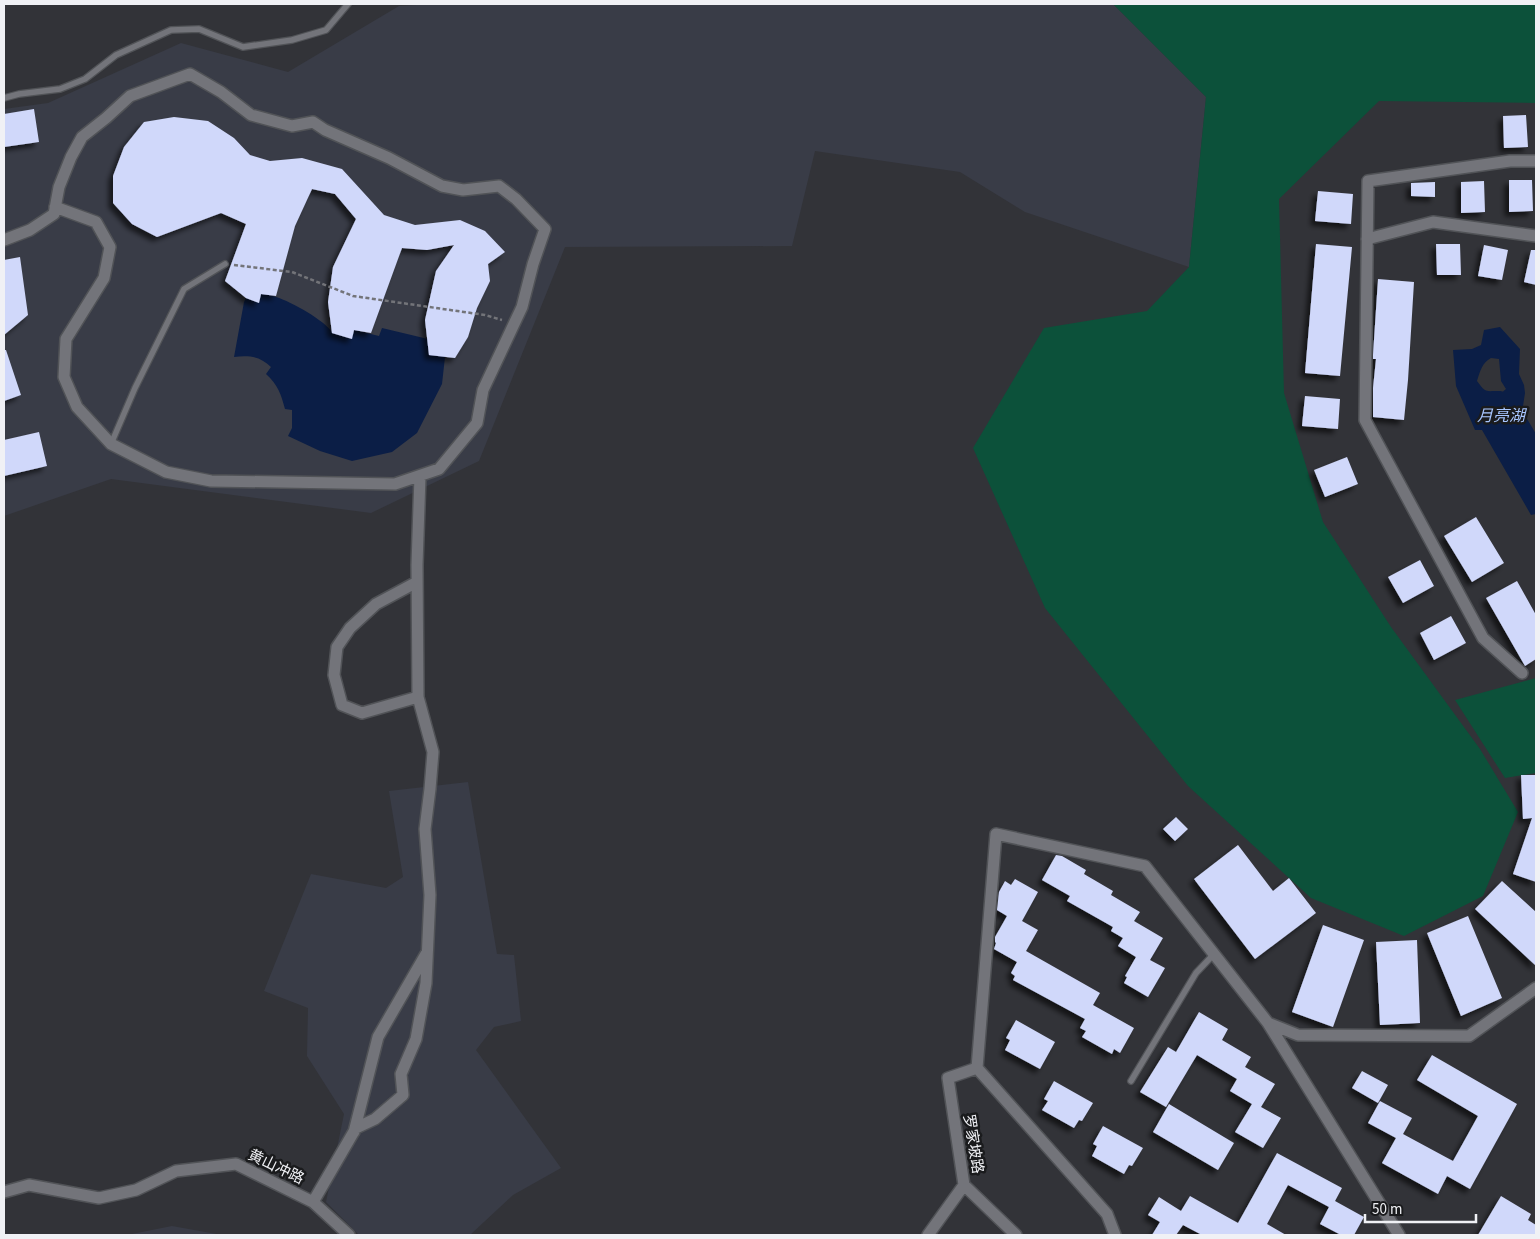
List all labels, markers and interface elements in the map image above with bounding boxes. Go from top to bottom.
water label: 月亮湖 [1477,405,1528,427]
street label: 罗家坡路 [958,1113,988,1175]
street label: 黄山冲路 [244,1144,308,1190]
scale bar [1365,1192,1476,1224]
text: 50 m [1372,1199,1402,1220]

